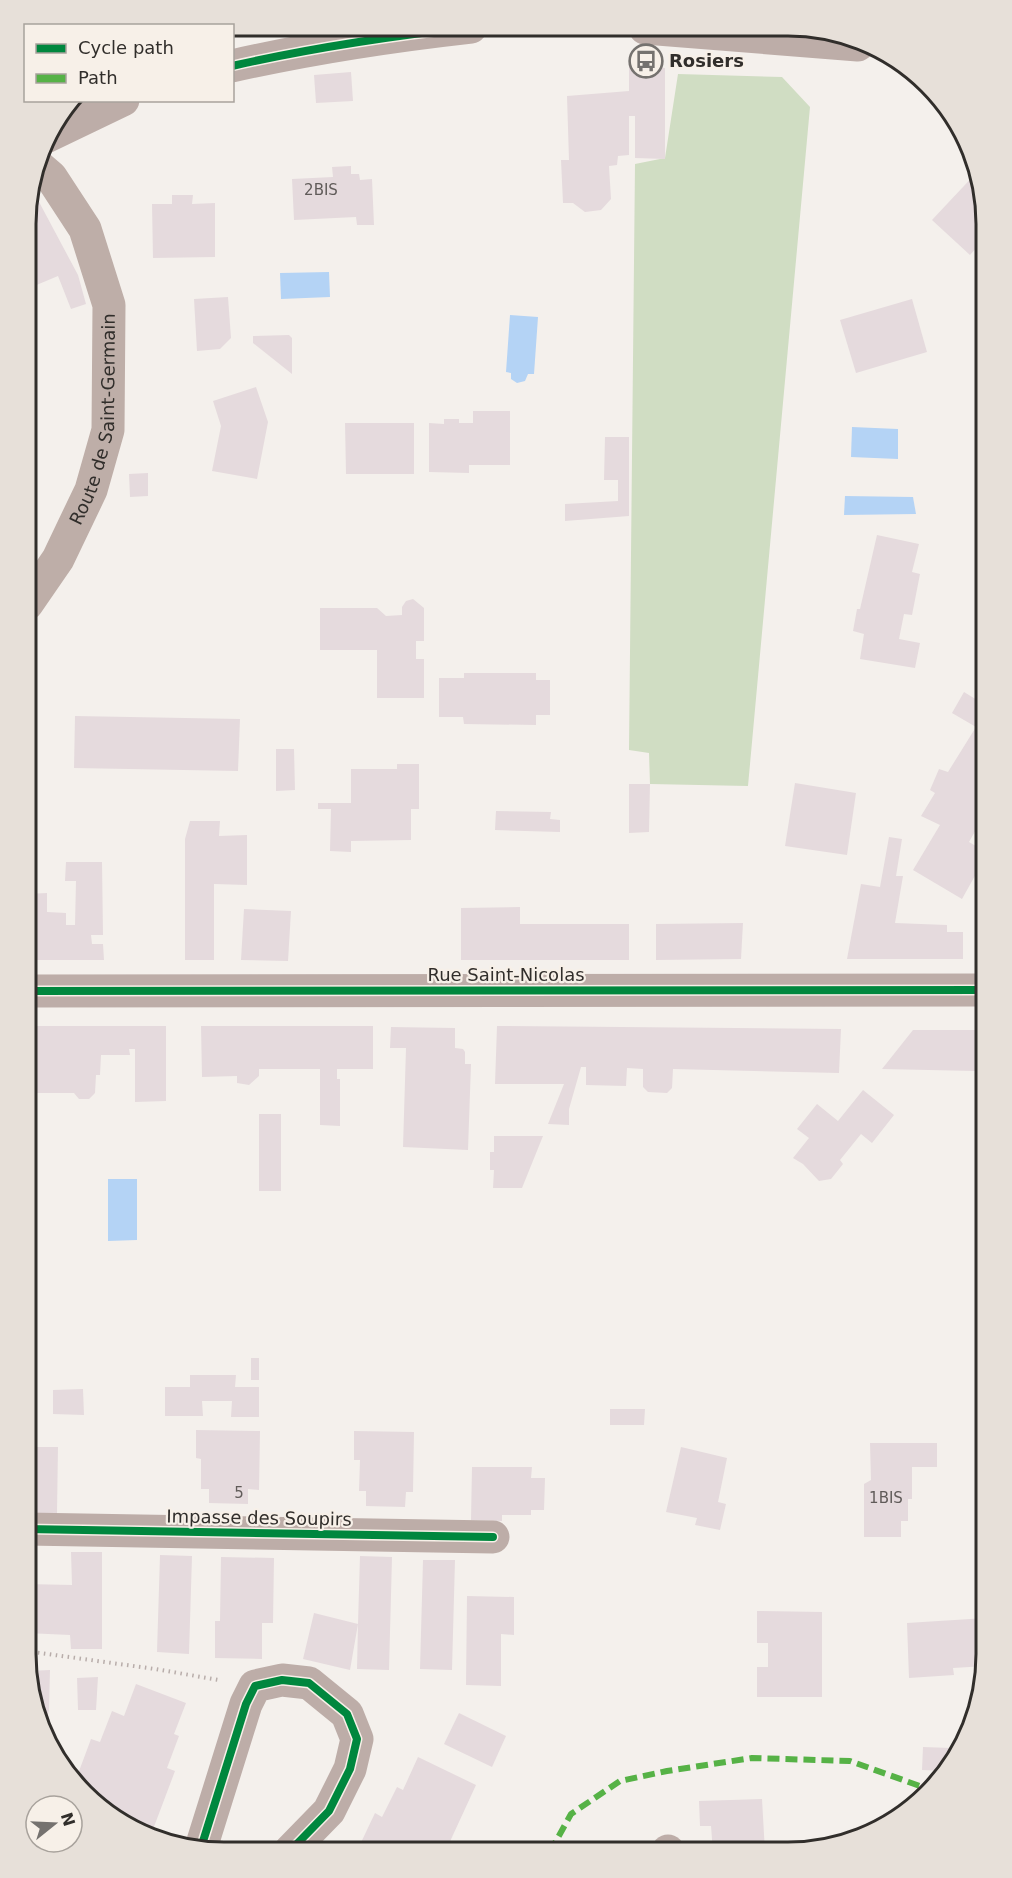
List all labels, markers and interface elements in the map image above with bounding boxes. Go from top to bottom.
legend [24,24,234,102]
text: Cycle path [78,37,174,58]
bus stop icon: Rosiers [628,43,664,79]
place label: Rosiers [669,50,744,71]
text: Path [78,67,118,88]
house number: 2BIS [304,181,338,199]
street label: Route de Saint-Germain [65,313,119,528]
street label: Rue Saint-Nicolas [427,964,585,985]
house number: 5 [234,1484,244,1502]
house number: 1BIS [869,1489,903,1507]
street label: Impasse des Soupirs [166,1505,352,1530]
north arrow [24,1794,84,1854]
text: N [57,1810,79,1829]

